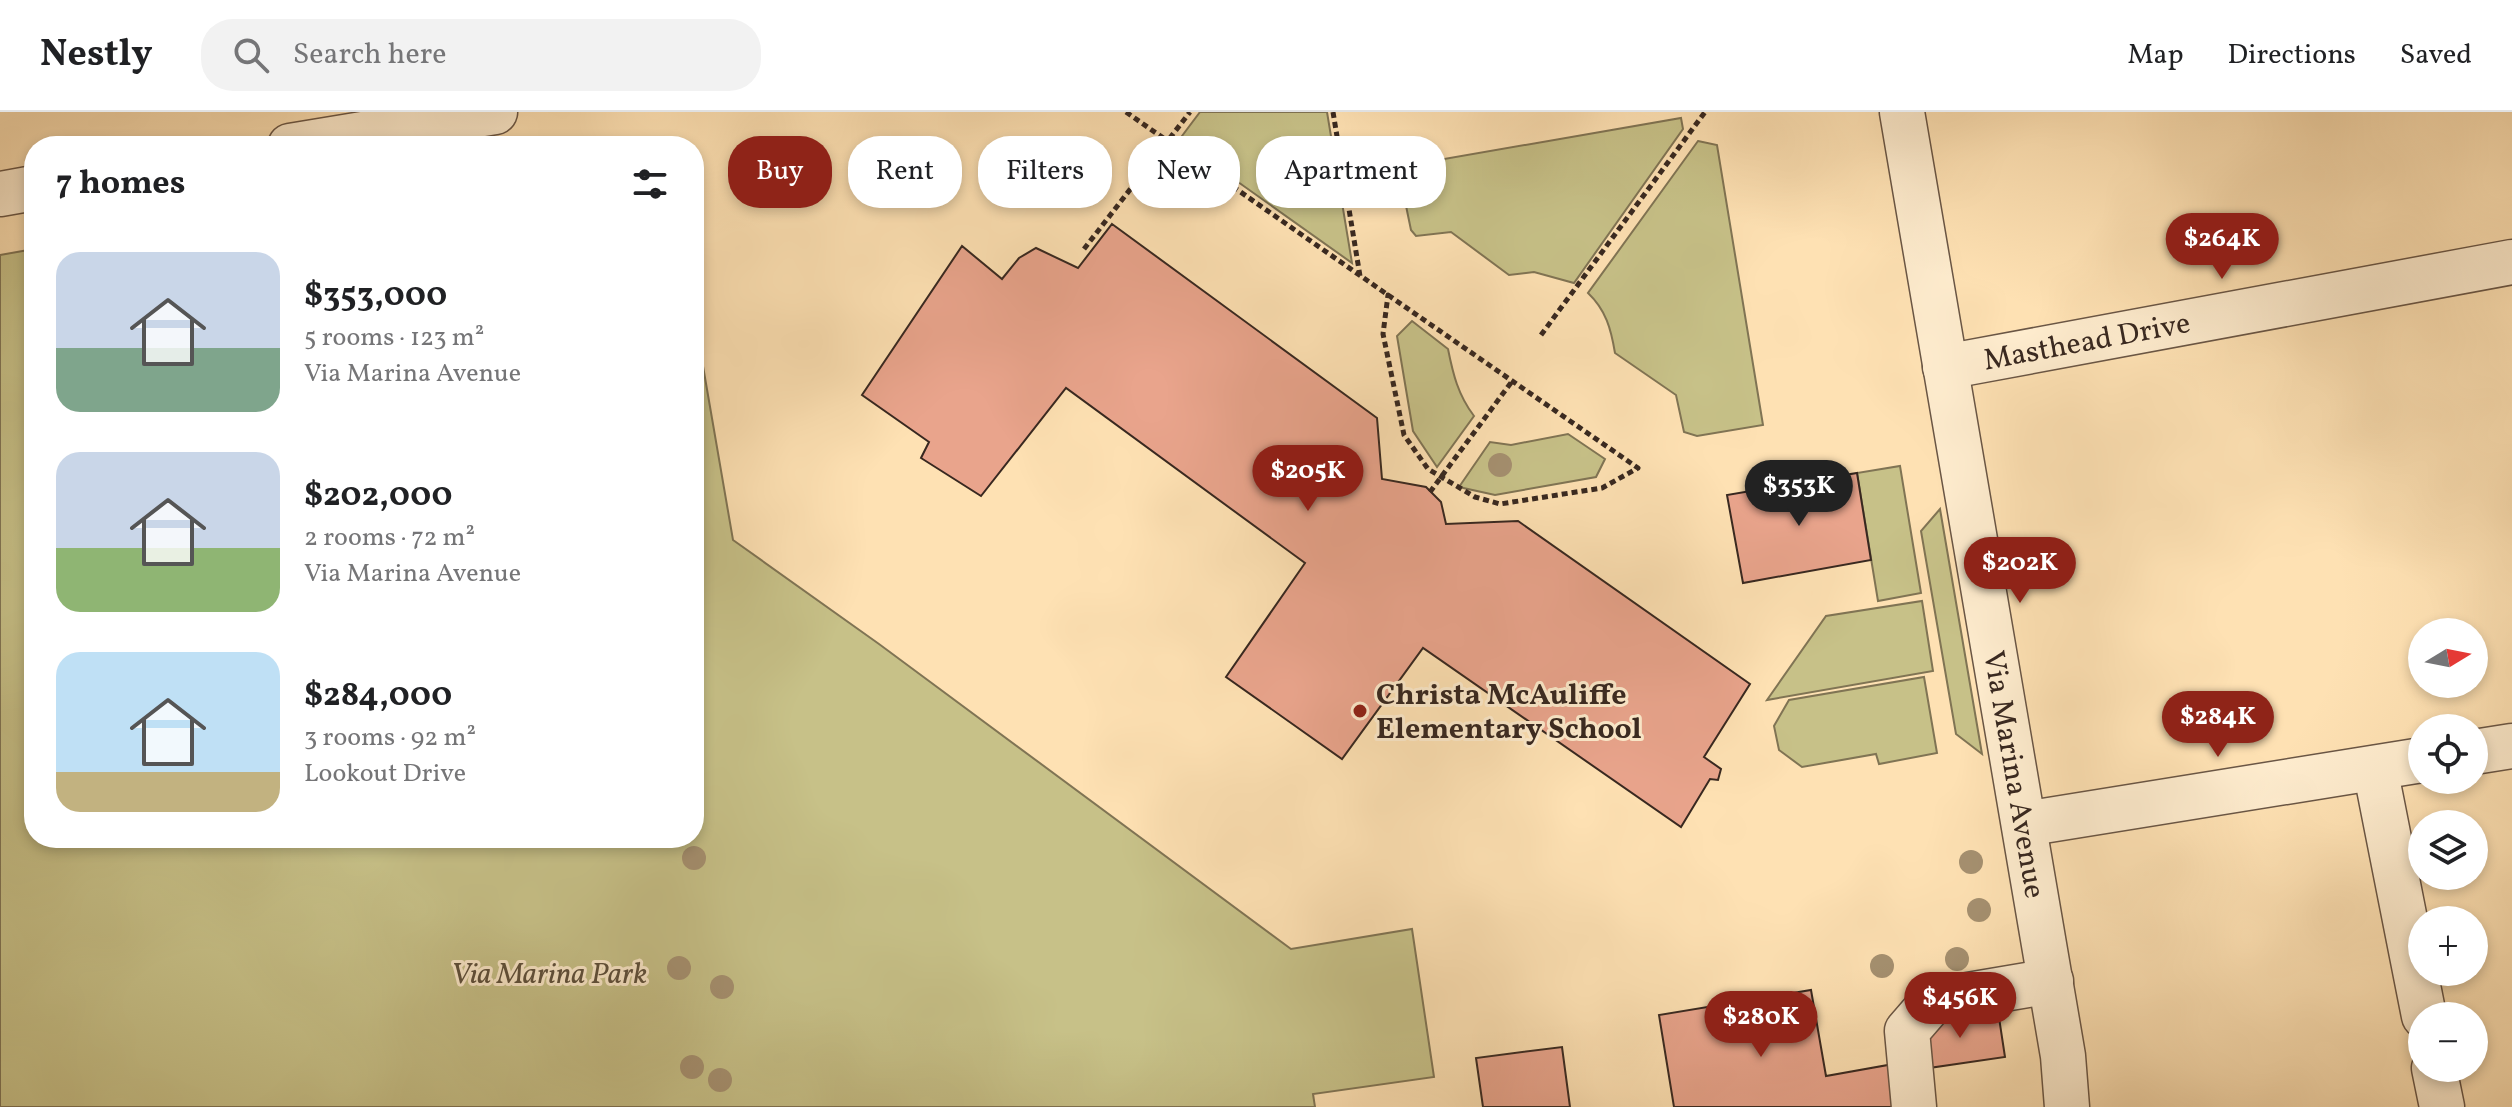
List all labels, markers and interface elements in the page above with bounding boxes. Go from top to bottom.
search box [201,19,761,91]
text: Nestly [40,29,153,82]
icon: search [229,33,273,77]
text: Search here [293,34,446,76]
text: Map [2128,36,2184,75]
text: Directions [2228,36,2356,75]
text: Saved [2400,36,2472,75]
chip: Buy [728,136,832,208]
chip: Rent [848,136,962,208]
chip: Filters [978,136,1112,208]
chip: New [1128,136,1240,208]
chip: Apartment [1256,136,1446,208]
text: 7 homes [56,161,185,208]
icon: filters [628,162,672,206]
pin: $264K [2166,213,2278,281]
text: $264K [2184,221,2260,257]
text: $353,000 [304,273,447,320]
icon: home [120,284,216,380]
street label: Masthead Drive [1980,303,2194,382]
text: 5 rooms · 123 m² [304,320,484,356]
text: Via Marina Avenue [304,356,521,392]
pin: $205K [1252,445,1364,513]
text: $205K [1270,453,1346,489]
pin: $353K [1743,460,1855,528]
text: $353K [1763,468,1835,504]
text: $202,000 [304,473,452,520]
icon: home [120,484,216,580]
text: 2 rooms · 72 m² [304,520,475,556]
pin: $202K [1964,537,2076,605]
text: $202K [1982,545,2058,581]
text: Via Marina Avenue [304,556,521,592]
north arrow [2408,618,2488,698]
map controls [2408,618,2488,1082]
street label: Via Marina Avenue [1971,648,2055,902]
text: $284,000 [304,673,452,720]
place label: Christa McAuliffe Elementary School [1376,675,1642,751]
icon: home [120,684,216,780]
pin: $284K [2162,691,2274,759]
text: $284K [2180,699,2256,735]
marker: Christa McAuliffe Elementary School [1351,702,1369,720]
button: locate [2408,714,2488,794]
text: 3 rooms · 92 m² [304,720,476,756]
text: Lookout Drive [304,756,466,792]
button: layers [2408,810,2488,890]
button: + [2408,906,2488,986]
park label: Via Marina Park [451,954,647,996]
pin: $456K [1904,972,2016,1040]
text: $456K [1922,980,1998,1016]
pin: $280K [1705,991,1817,1059]
text: $280K [1722,999,1800,1035]
button: − [2408,1002,2488,1082]

